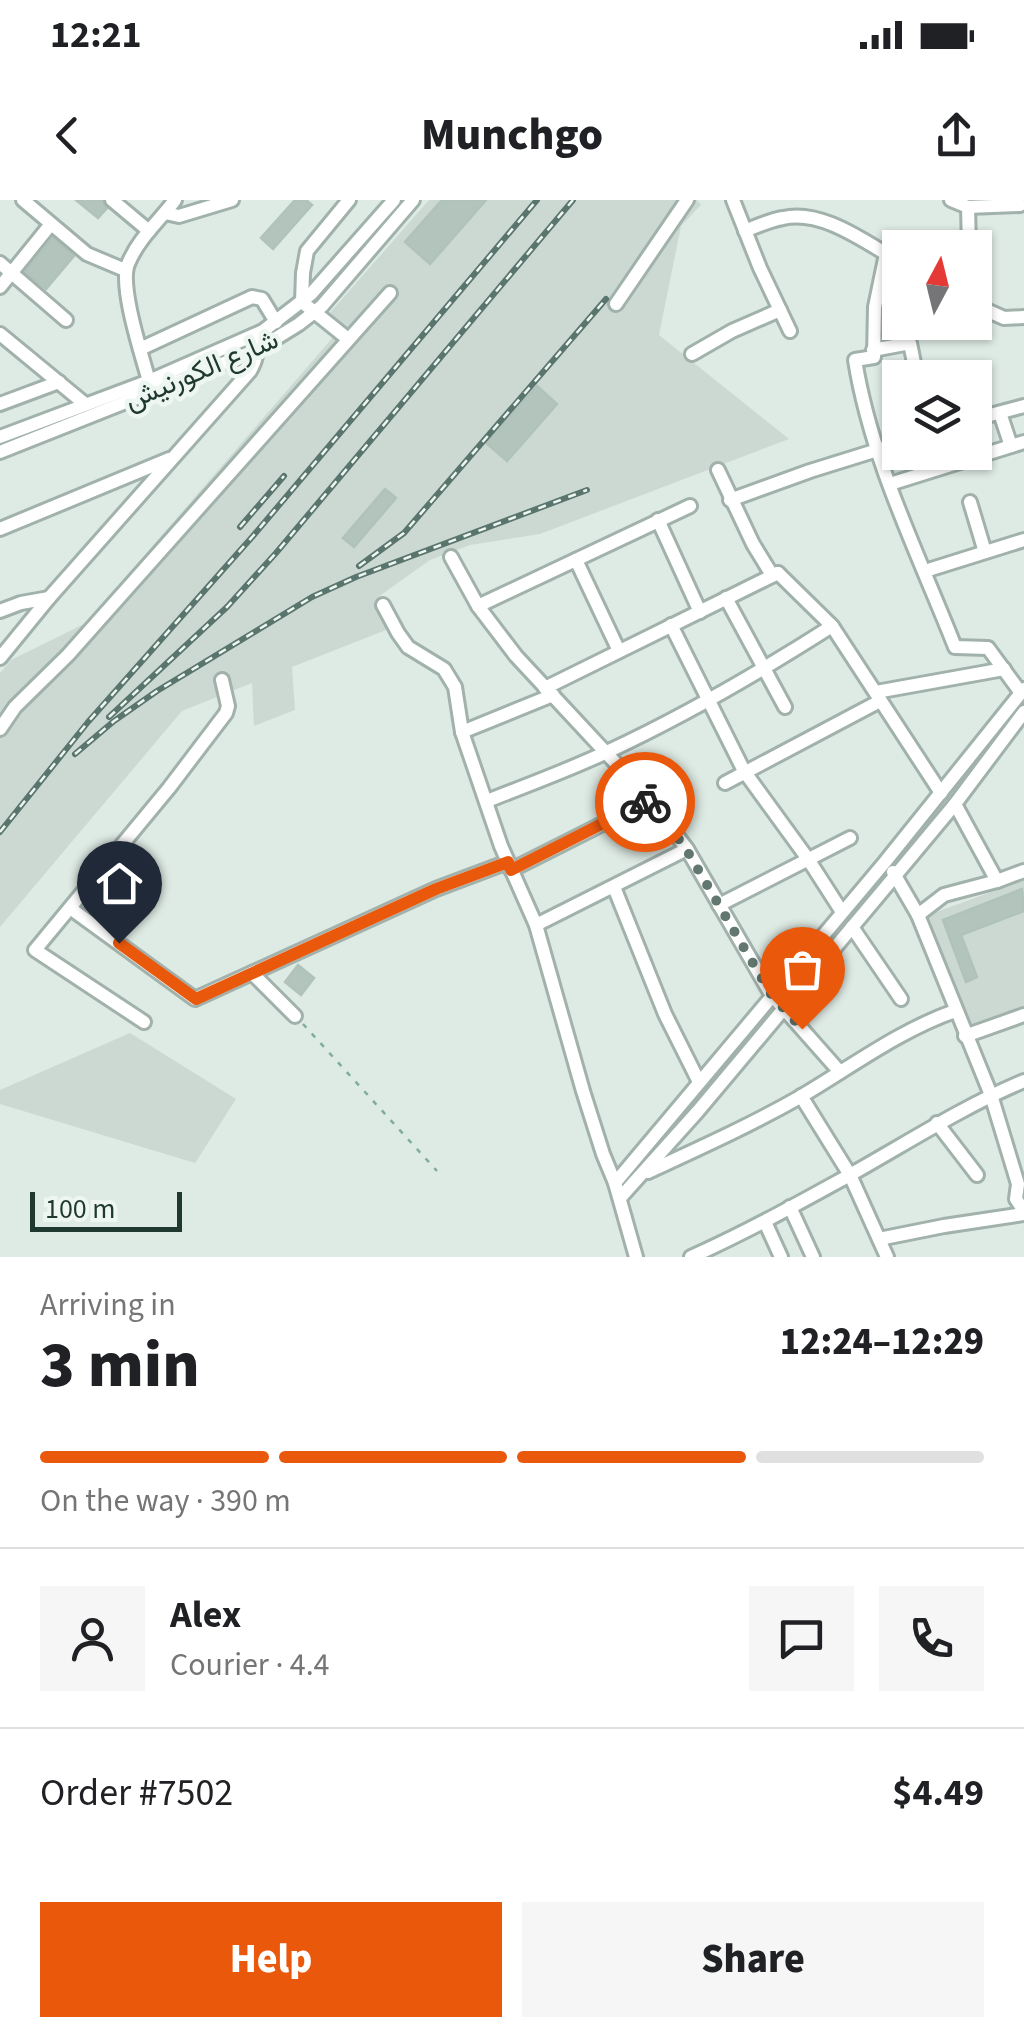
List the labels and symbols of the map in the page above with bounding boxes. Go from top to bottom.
north arrow [882,230,992,340]
street label: شارع الكورنيش [118,320,285,420]
courier [595,752,695,852]
pin [77,841,162,944]
pin [760,927,845,1030]
scale bar [30,1187,182,1232]

